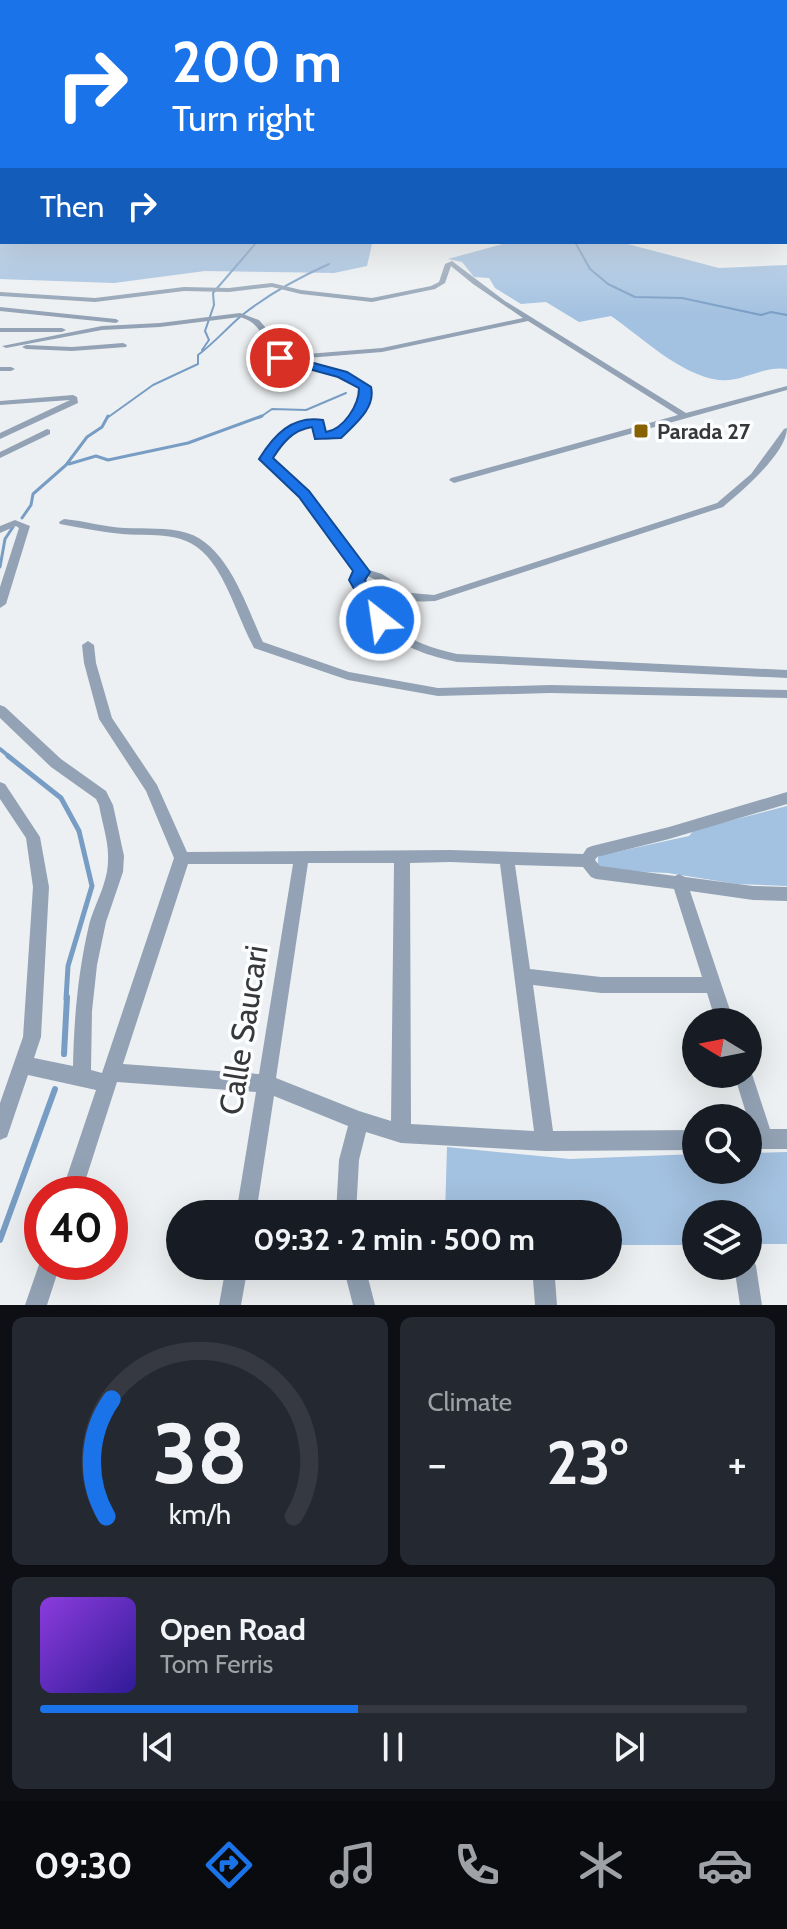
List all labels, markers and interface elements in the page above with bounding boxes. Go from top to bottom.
text: 200 m [172,28,342,96]
icon: right [40,32,144,136]
text: Turn right [172,96,315,140]
icon: right [120,184,164,228]
text: Then [40,188,104,225]
pin [246,324,314,392]
icon: arrive [258,336,302,380]
place label: Parada 27 [657,418,751,445]
marker: Parada 27 [632,422,650,440]
position arrow [338,578,422,662]
street label: Calle Saucari [210,942,276,1118]
north arrow [682,1008,762,1088]
map controls [682,1008,762,1280]
button: search [682,1104,762,1184]
speed limit sign: 40 [24,1176,128,1280]
button: layers [682,1200,762,1280]
text: 09:32 · 2 min · 500 m [253,1221,535,1258]
text: Climate [428,1386,512,1418]
text: 38 [152,1403,247,1504]
text: 23° [547,1426,628,1499]
text: − [428,1437,447,1490]
text: + [728,1437,747,1490]
text: km/h [168,1496,231,1531]
text: Open Road [160,1611,306,1648]
text: Tom Ferris [160,1648,273,1680]
icon: previous [136,1725,180,1769]
icon: pause [371,1725,415,1769]
icon: next [607,1725,651,1769]
icon: directions [201,1837,257,1893]
icon: music [325,1837,381,1893]
icon: phone [449,1837,505,1893]
icon: climate [573,1837,629,1893]
icon: car [697,1837,753,1893]
text: 09:30 [34,1843,133,1887]

